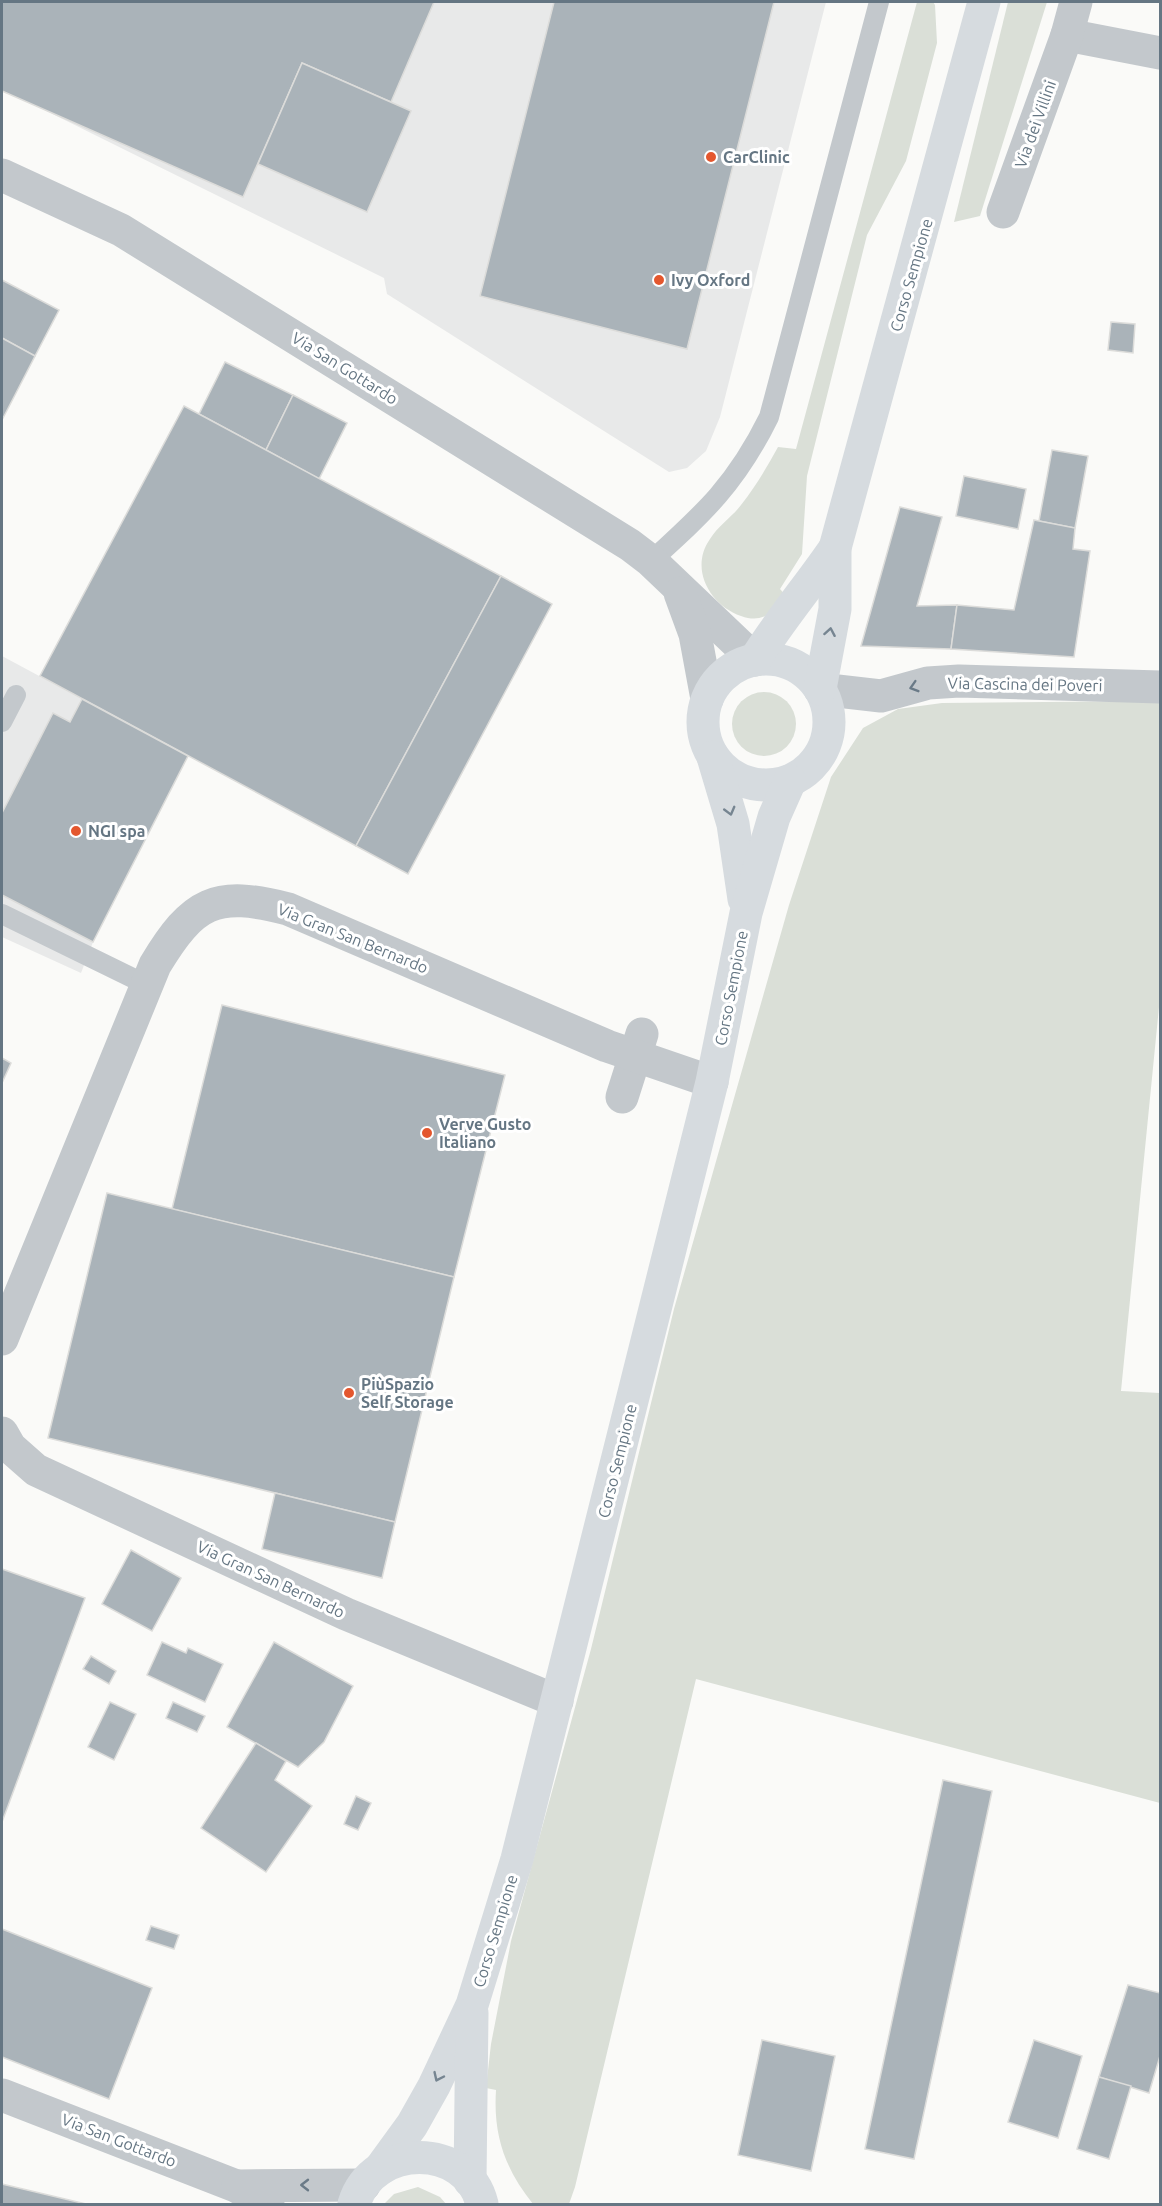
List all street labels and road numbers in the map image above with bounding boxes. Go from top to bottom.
street label: Via dei Villini [1011,78,1059,170]
street label: Corso Sempione [886,216,936,334]
street label: Via San Gottardo [289,328,401,408]
street label: Via Cascina dei Poveri [947,674,1103,694]
street label: Via Gran San Bernardo [275,900,431,976]
street label: Corso Sempione [711,929,751,1047]
street label: Corso Sempione [594,1402,640,1520]
street label: Via Gran San Bernardo [194,1537,348,1621]
street label: Corso Sempione [469,1873,521,1989]
street label: Via San Gottardo [59,2110,179,2170]

